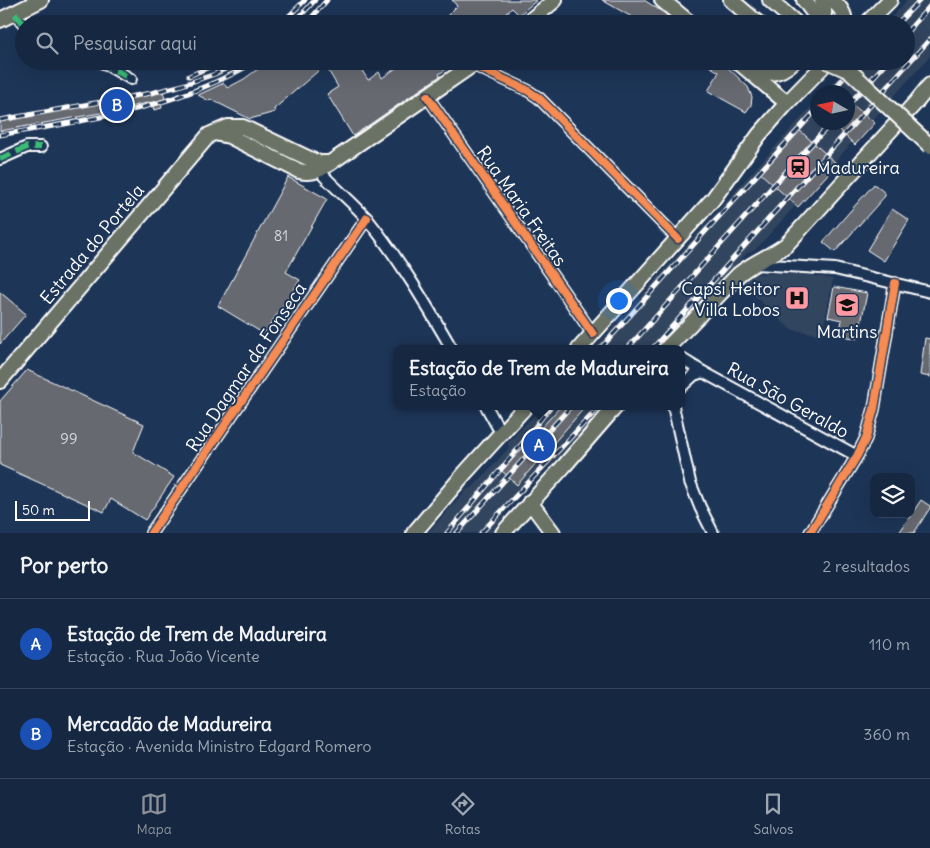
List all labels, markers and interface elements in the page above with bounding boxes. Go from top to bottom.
search box [15,15,915,70]
icon: search [33,29,61,57]
text: Pesquisar aqui [73,31,197,55]
north arrow [810,85,855,130]
pin: B [101,86,133,124]
street label: Rua Maria Freitas [472,141,572,271]
station icon: Madureira [785,154,811,180]
place label: Madureira [816,156,900,179]
street label: Estrada do Portela [35,179,149,309]
house number: 81 [274,226,288,245]
place label: Capsi Heitor Villa Lobos [681,277,781,321]
street label: Rua Dagmar da Fonseca [181,278,311,456]
hospital icon: Capsi Heitor Villa Lobos [784,285,810,311]
your location [606,288,632,314]
school or university icon: Martins [834,292,860,318]
place label: Martins [817,320,877,343]
popup [393,345,685,410]
text: Estação de Trem de Madureira [409,356,669,380]
street label: Rua São Geraldo [723,357,853,443]
text: Estação [409,380,466,400]
pin: A [523,426,555,464]
house number: 99 [60,429,78,448]
map controls [870,473,915,518]
button: layers [870,473,915,518]
scale bar [15,498,90,521]
text: 50 m [22,501,55,519]
text: Por perto [20,552,108,579]
text: 2 resultados [822,556,910,576]
text: Estação de Trem de Madureira [67,622,327,646]
text: A [31,634,41,654]
text: 110 m [869,634,910,654]
text: Estação · Rua João Vicente [67,646,260,666]
text: Mercadão de Madureira [67,712,272,736]
text: B [31,724,41,744]
text: 360 m [863,724,910,744]
text: Estação · Avenida Ministro Edgard Romero [67,736,372,756]
tab: Mapa [137,790,172,838]
tab: Rotas [445,790,480,838]
tab: Salvos [754,790,793,838]

